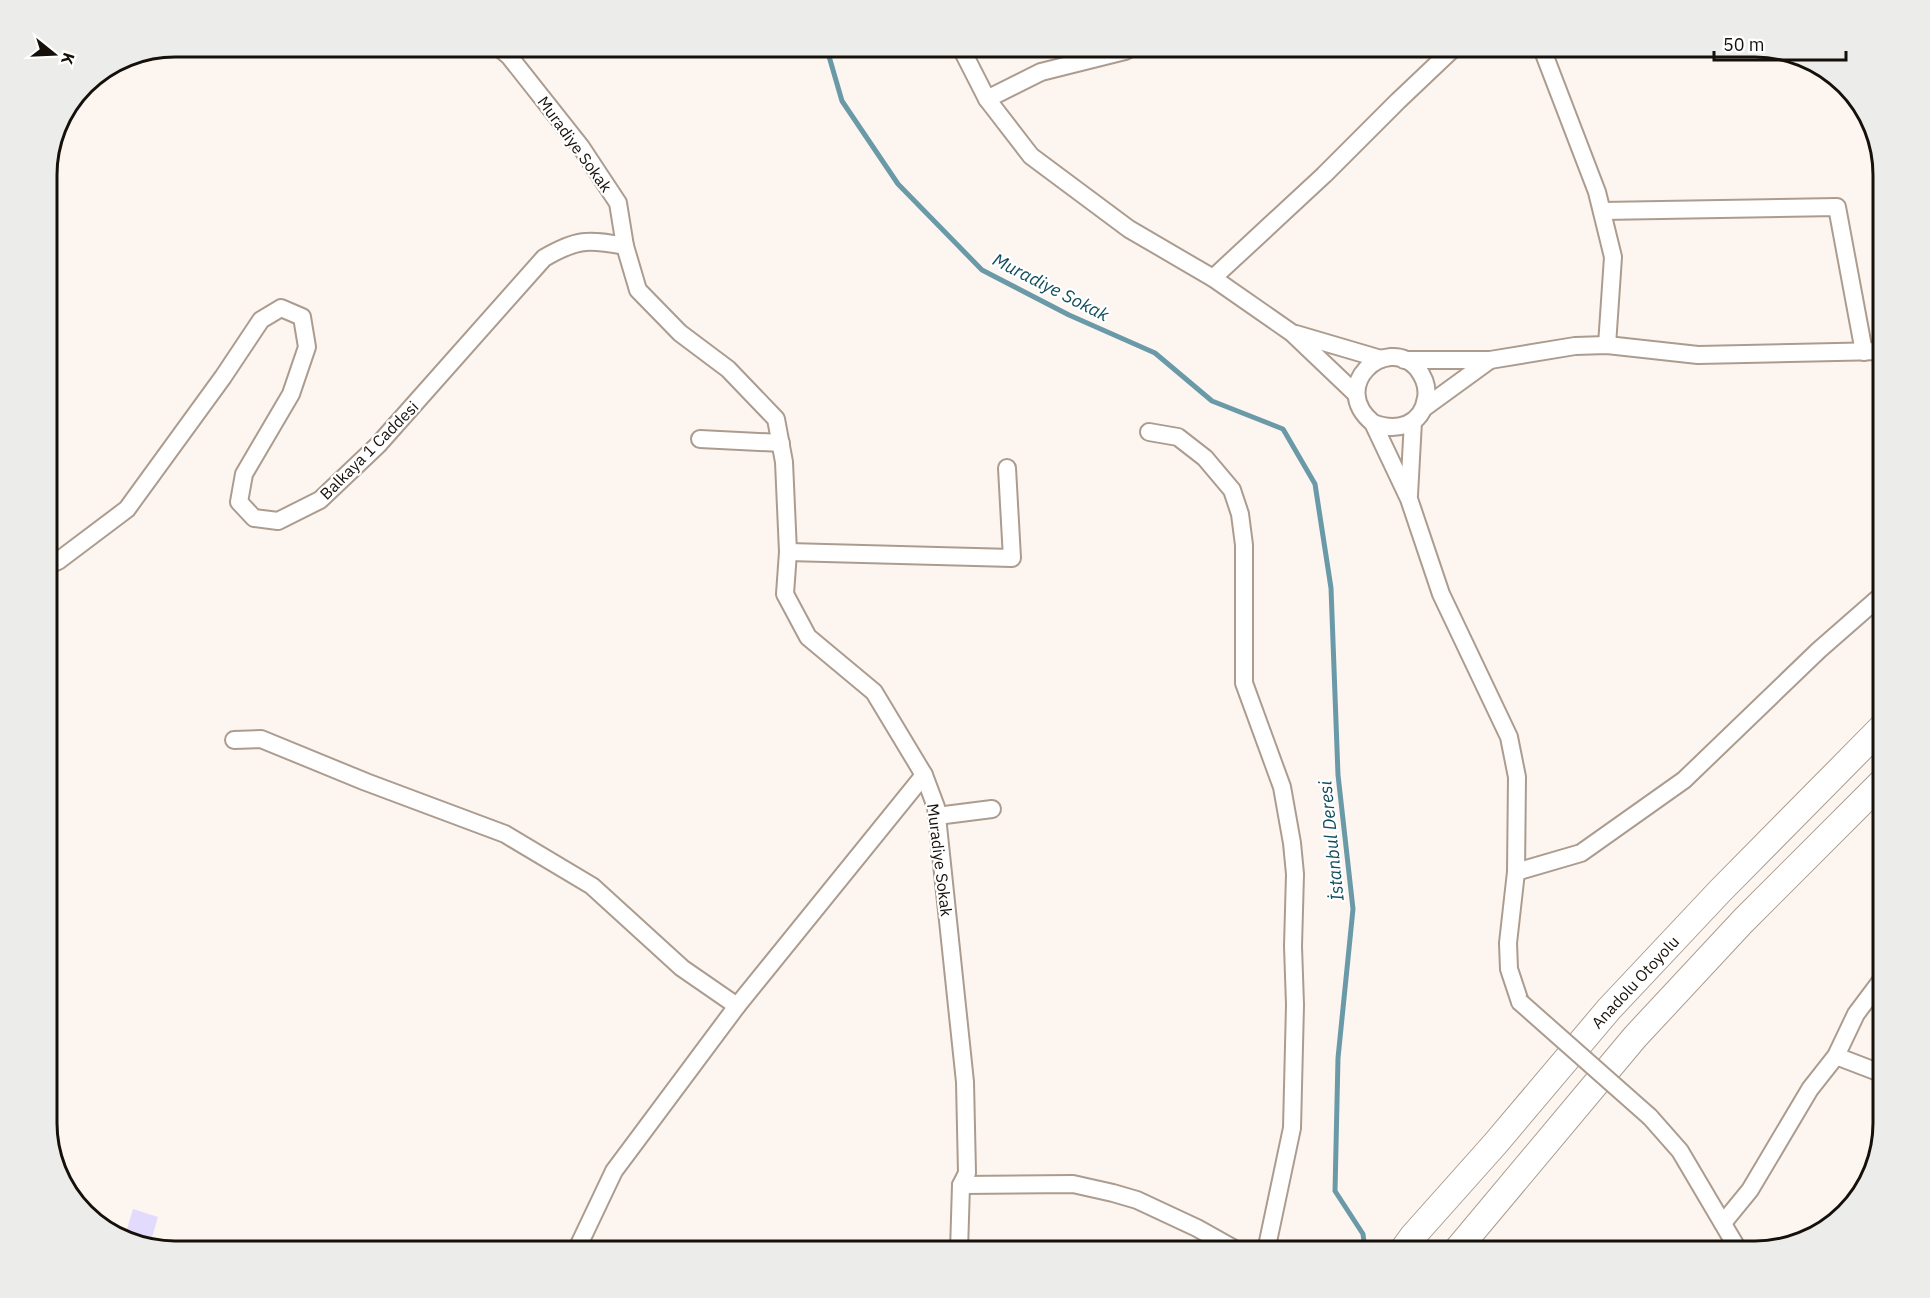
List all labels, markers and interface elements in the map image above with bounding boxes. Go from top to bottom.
north arrow [24,24,84,84]
scale bar [1714,24,1846,62]
text: 50 m [1723,33,1765,56]
text: K [57,50,79,67]
street label: Muradiye Sokak [533,92,617,196]
water label: Muradiye Sokak [989,248,1114,326]
street label: Balkaya 1 Caddesi [316,397,422,503]
water label: İstanbul Deresi [1313,780,1349,902]
street label: Muradiye Sokak [923,802,957,918]
street label: Anadolu Otoyolu [1587,932,1683,1032]

